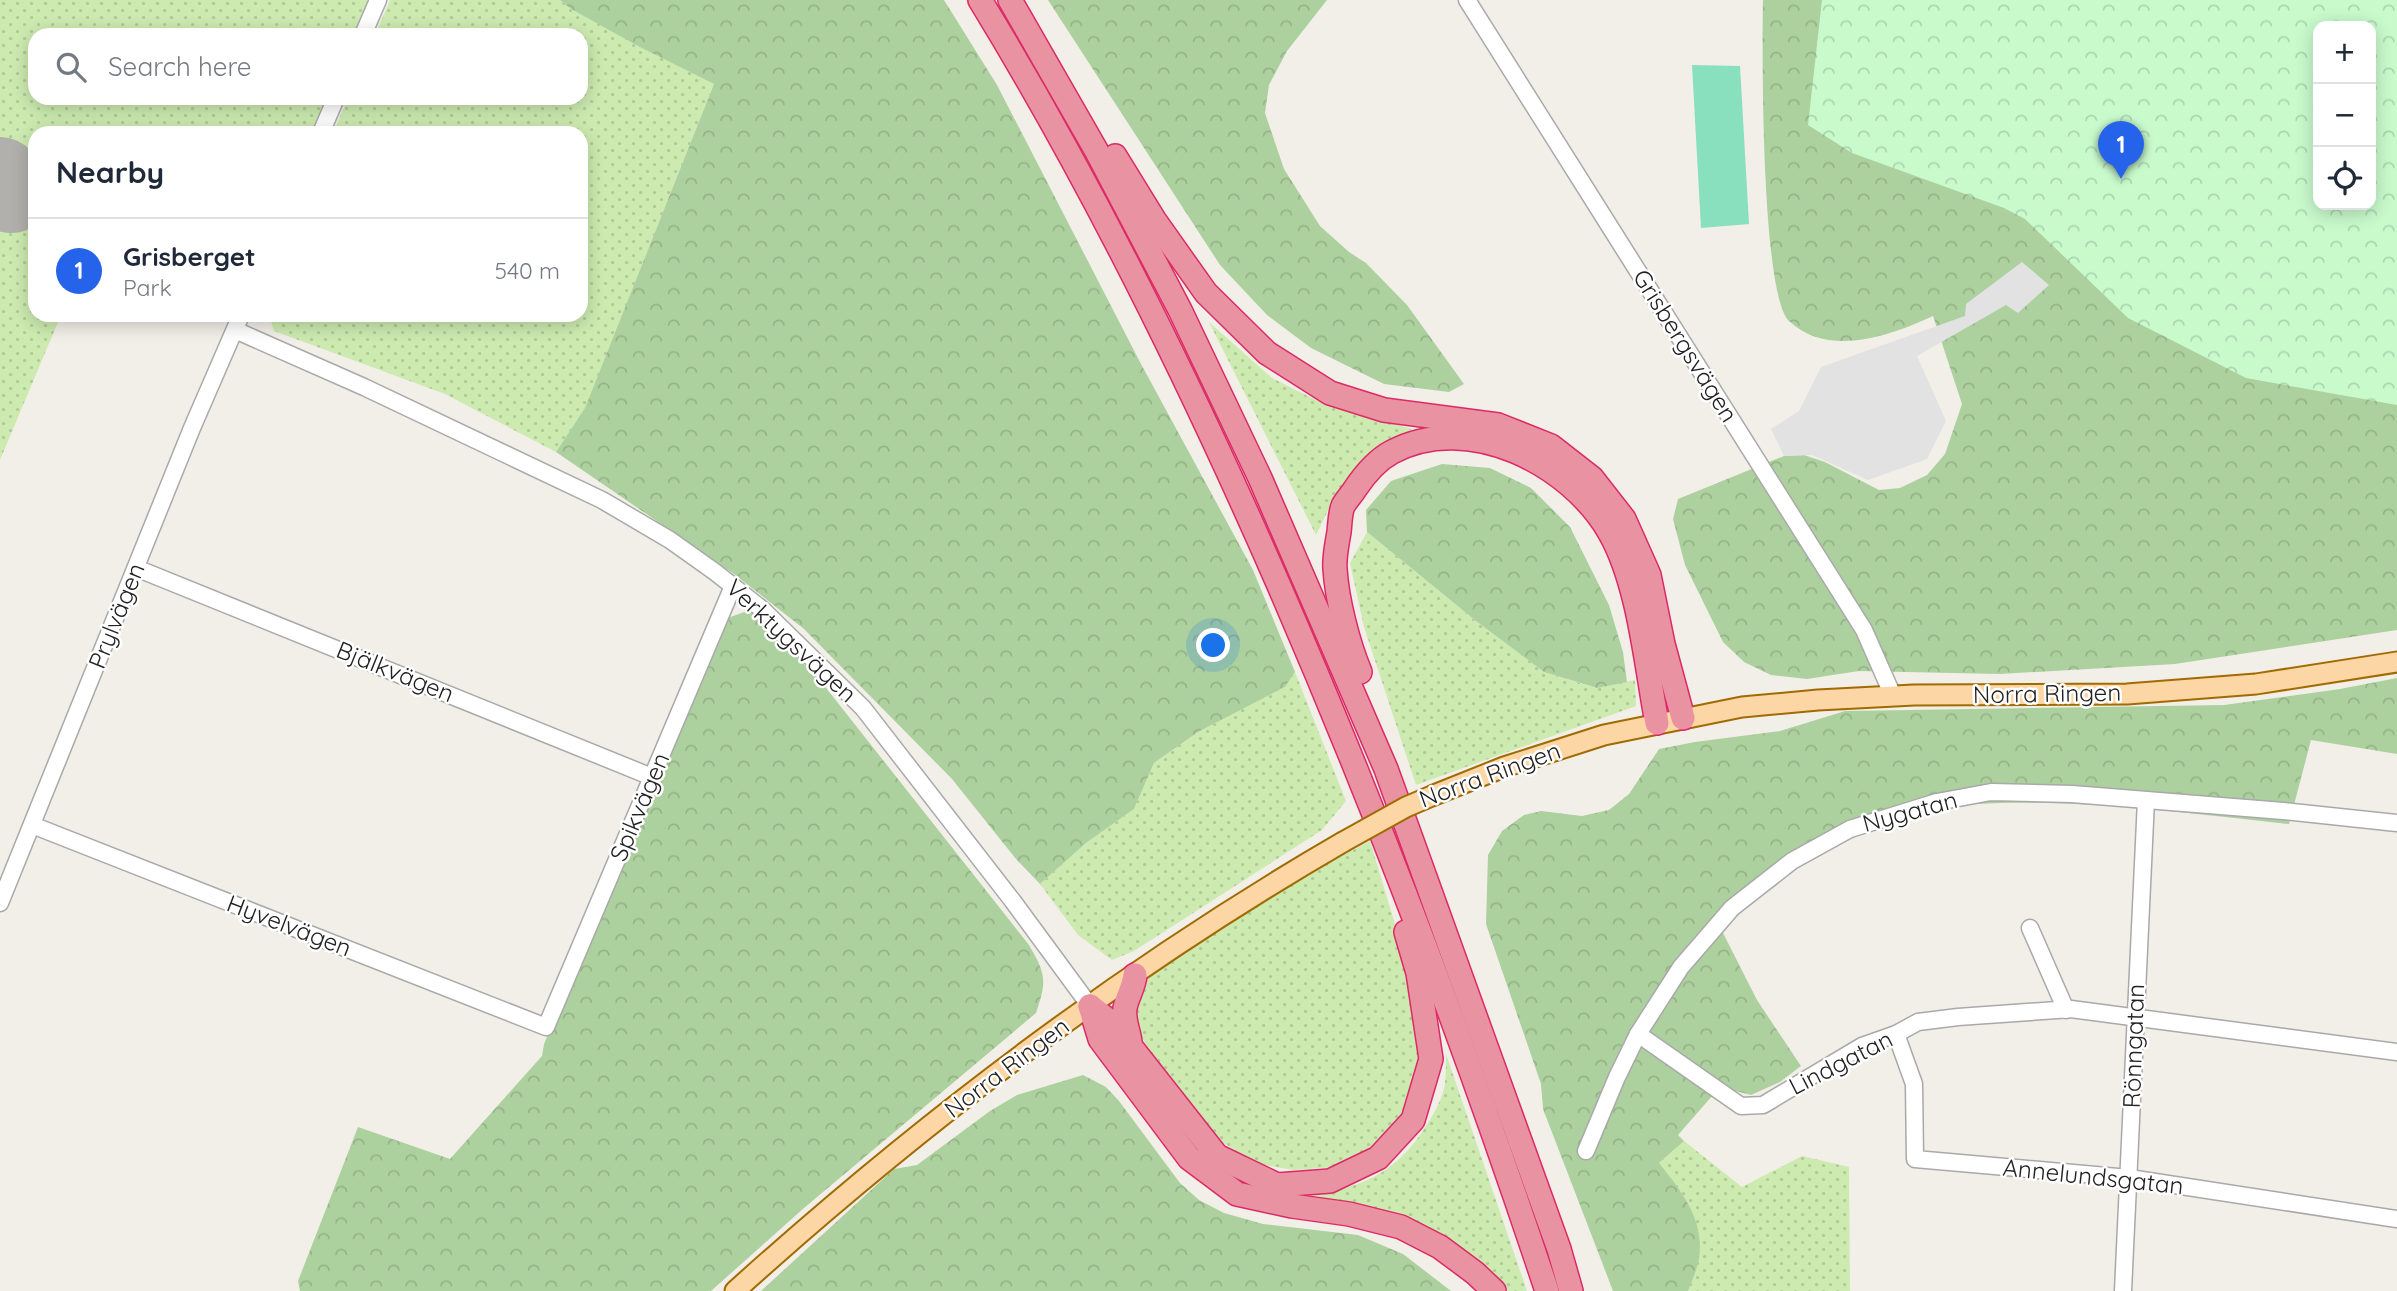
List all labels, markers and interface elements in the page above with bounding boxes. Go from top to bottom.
map controls [2313,21,2376,210]
button: + [2313,21,2376,84]
search box [28,28,588,105]
icon: search [52,48,90,86]
text: Search here [108,50,252,83]
button: − [2313,84,2376,147]
pin: 1 [2098,121,2144,179]
button: locate [2313,147,2376,210]
text: Nearby [56,153,164,191]
text: Grisberget [123,240,256,273]
text: 1 [75,256,83,285]
text: 540 m [494,256,560,285]
street label: Grisbergsvägen [1627,264,1745,427]
text: Park [123,273,172,302]
street label: Prylvägen [81,558,151,673]
street label: Verktygsvägen [720,572,863,708]
your location [1196,628,1230,662]
street label: Bjälkvägen [332,634,459,708]
street label: Norra Ringen [1973,677,2121,709]
street label: Norra Ringen [1415,735,1564,814]
street label: Spikvägen [603,748,675,865]
street label: Nygatan [1859,784,1960,838]
street label: Hyvelvägen [223,888,356,963]
street label: Rönngatan [2116,983,2150,1109]
street label: Norra Ringen [938,1011,1075,1124]
street label: Lindgatan [1784,1023,1897,1101]
street label: Annelundsgatan [2001,1152,2185,1200]

